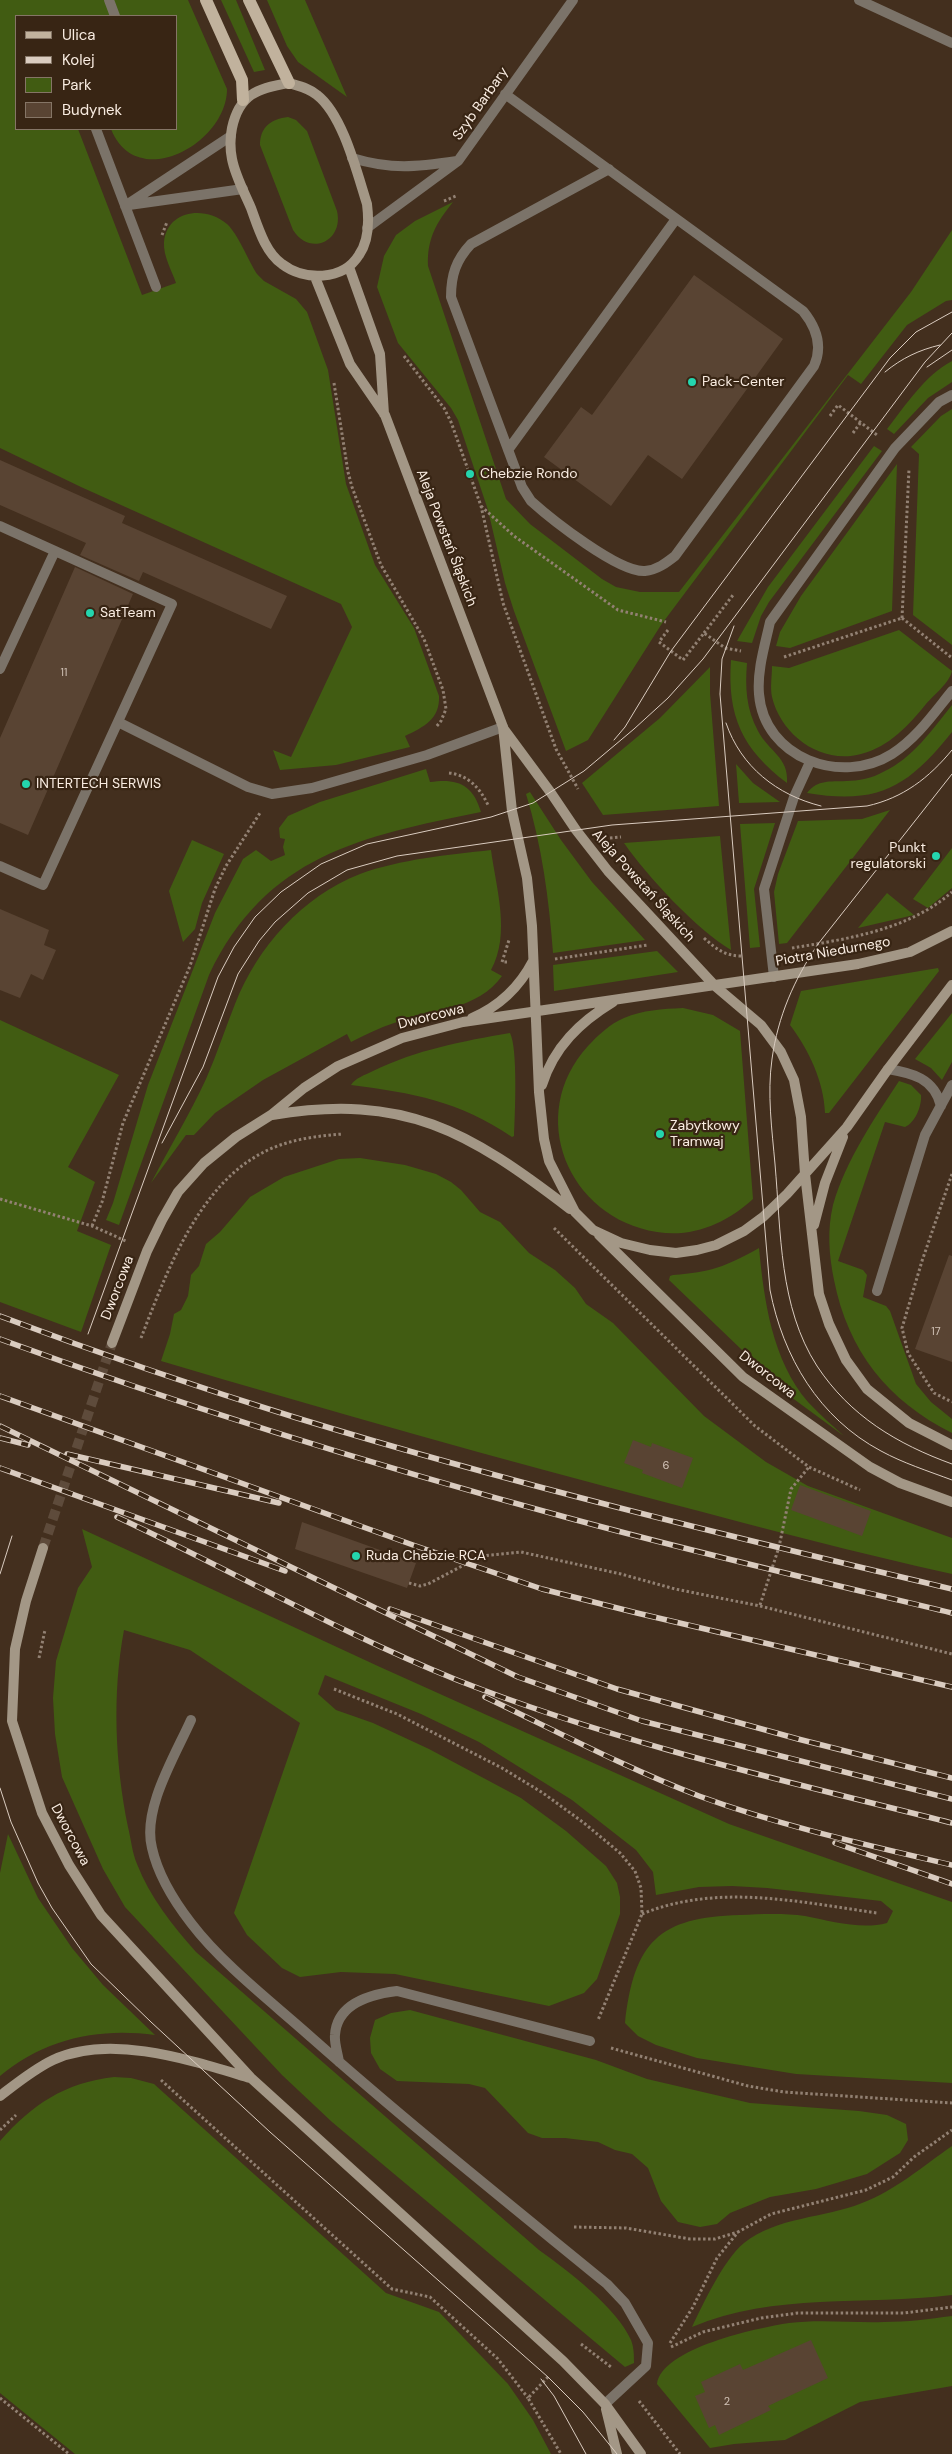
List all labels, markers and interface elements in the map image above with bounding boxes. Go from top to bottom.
legend [15,15,178,130]
text: Ulica [62,25,96,45]
text: Kolej [62,50,95,70]
street label: Szyb Barbary [450,64,512,144]
text: Park [62,75,92,95]
text: Budynek [62,100,122,120]
place label: Pack-Center [702,374,785,390]
marker: Pack-Center [686,376,698,388]
place label: Chebzie Rondo [480,466,578,482]
street label: Aleja Powstań Śląskich [412,467,480,609]
marker: Chebzie Rondo [464,468,476,480]
place label: SatTeam [100,605,156,621]
marker: SatTeam [84,607,96,619]
house number: 11 [61,666,67,680]
place label: INTERTECH SERWIS [36,776,161,792]
marker: INTERTECH SERWIS [20,778,32,790]
street label: Aleja Powstań Śląskich [588,826,698,946]
place label: Punkt regulatorski [851,840,926,872]
marker: Punkt regulatorski [930,850,942,862]
street label: Piotra Niedurnego [774,934,892,970]
street label: Dworcowa [396,1001,466,1033]
place label: Zabytkowy Tramwaj [670,1118,740,1150]
marker: Zabytkowy Tramwaj [654,1128,666,1140]
street label: Dworcowa [98,1254,138,1322]
house number: 17 [931,1325,941,1339]
street label: Dworcowa [735,1348,799,1402]
house number: 6 [663,1459,669,1473]
place label: Ruda Chebzie RCA [366,1548,486,1564]
marker: Ruda Chebzie RCA [350,1550,362,1562]
street label: Dworcowa [47,1801,93,1869]
house number: 2 [724,2395,730,2409]

